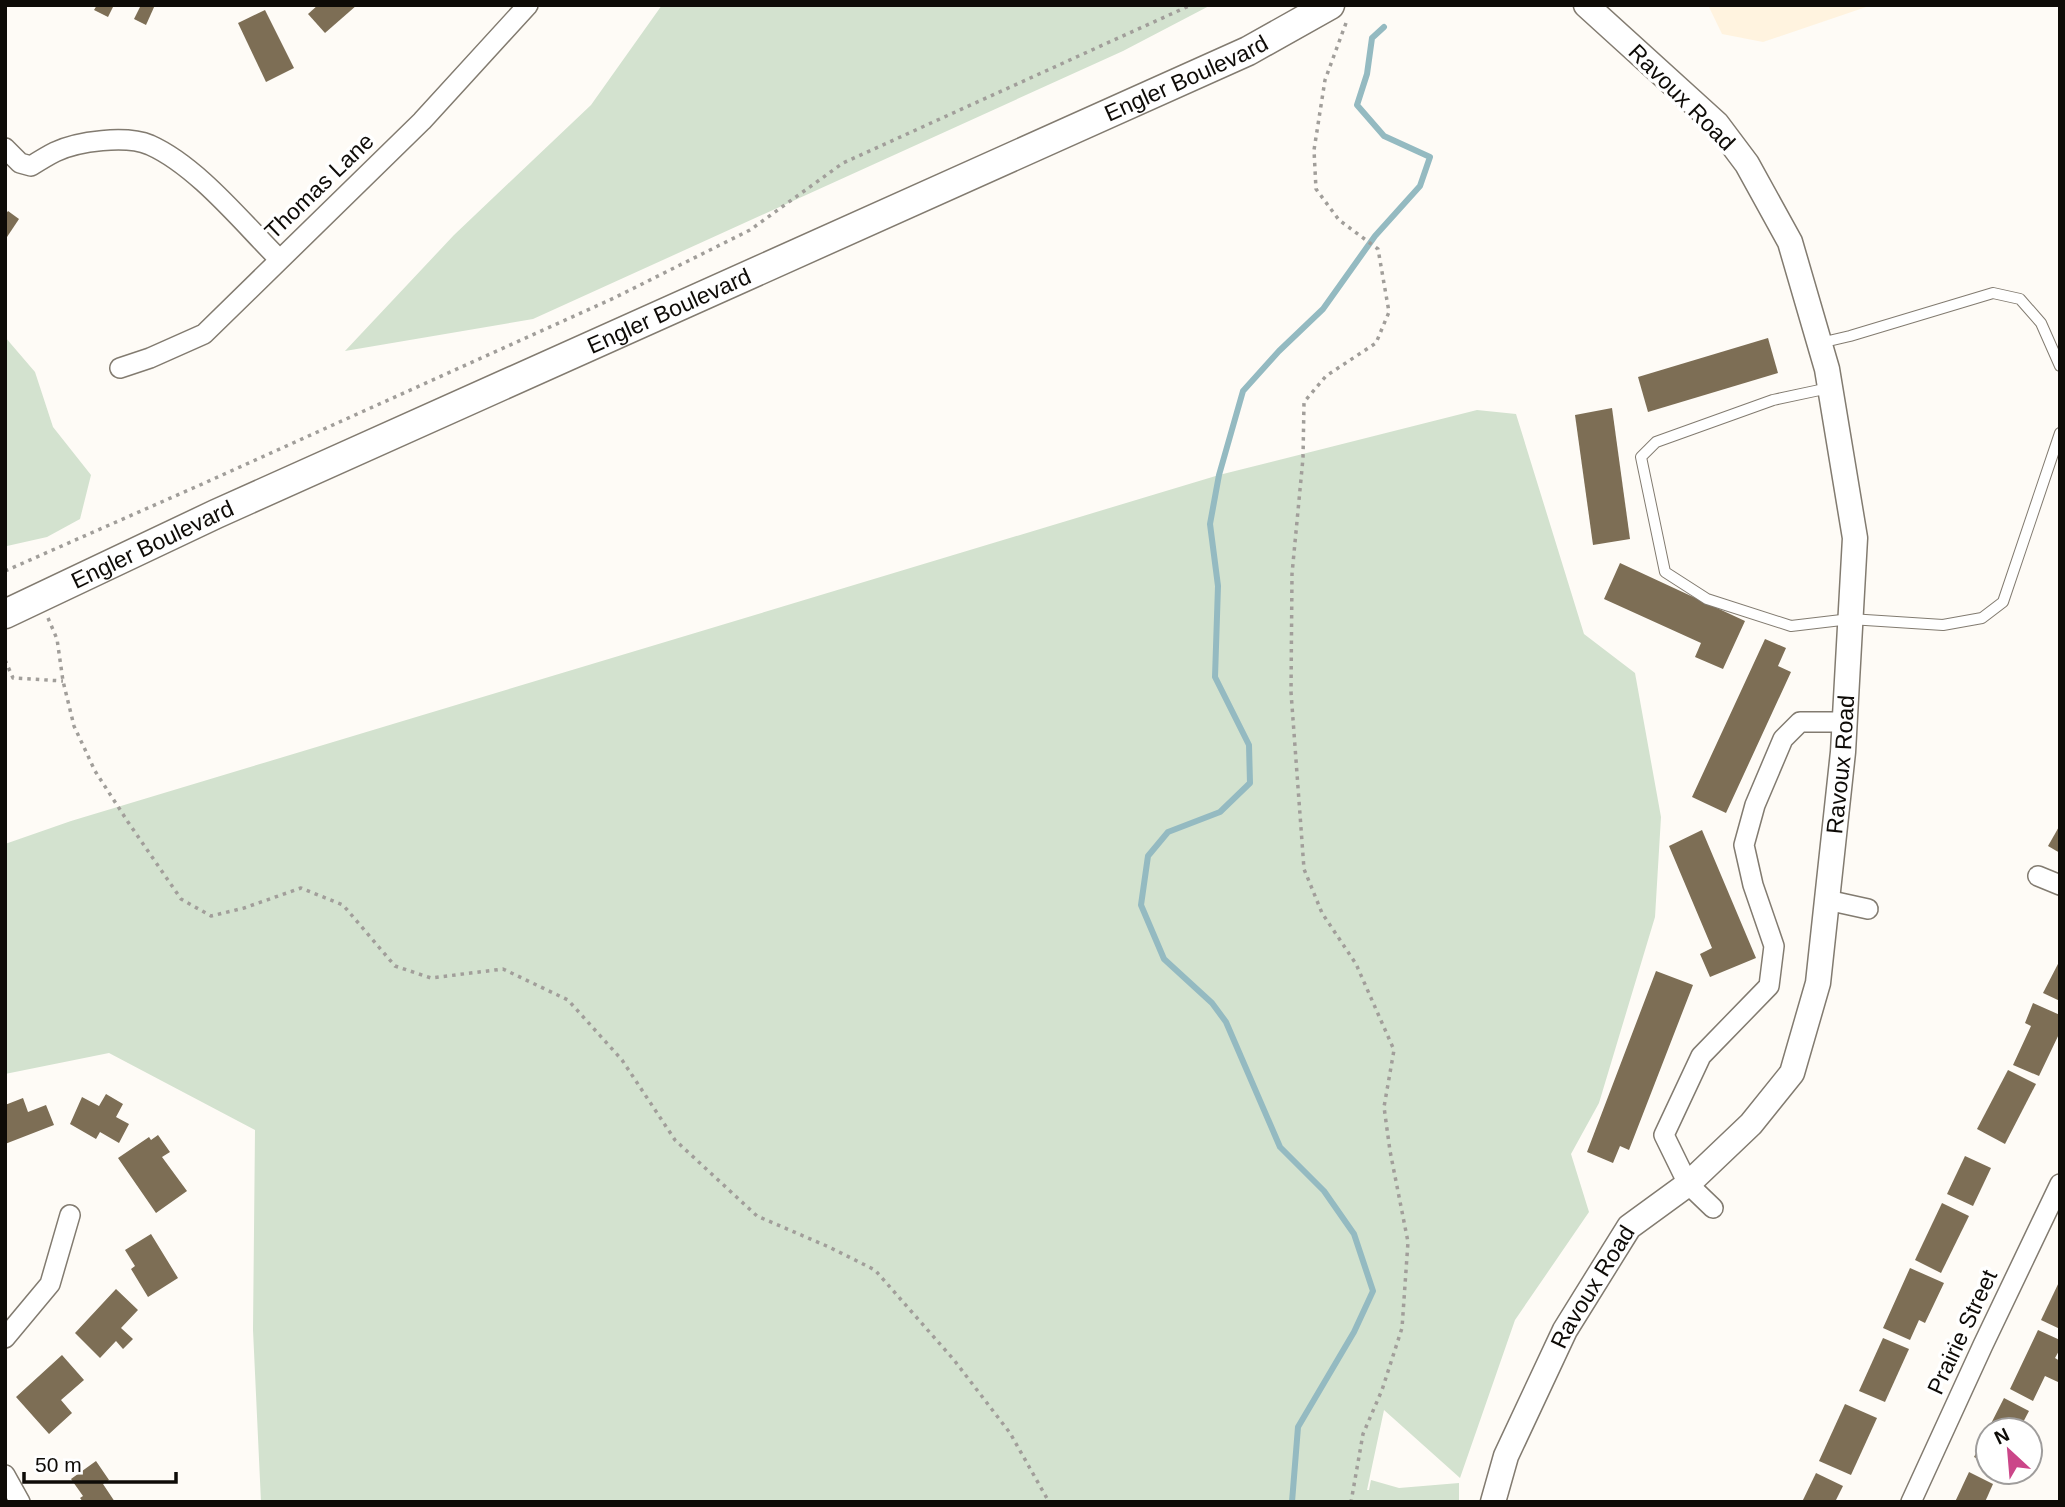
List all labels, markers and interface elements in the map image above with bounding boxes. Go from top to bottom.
street label: Engler Boulevard [1100,30,1272,127]
street label: Ravoux Road [1624,39,1740,155]
street label: Thomas Lane [259,128,379,244]
street label: Engler Boulevard [583,263,755,359]
street label: Engler Boulevard [67,495,238,594]
street label: Ravoux Road [1821,694,1859,835]
street label: Ravoux Road [1545,1221,1640,1352]
street label: Prairie Street [1922,1265,2002,1398]
north arrow [1974,1416,2044,1486]
text: N [1991,1424,2013,1449]
scale bar [24,1440,177,1484]
text: 50 m [35,1453,82,1476]

